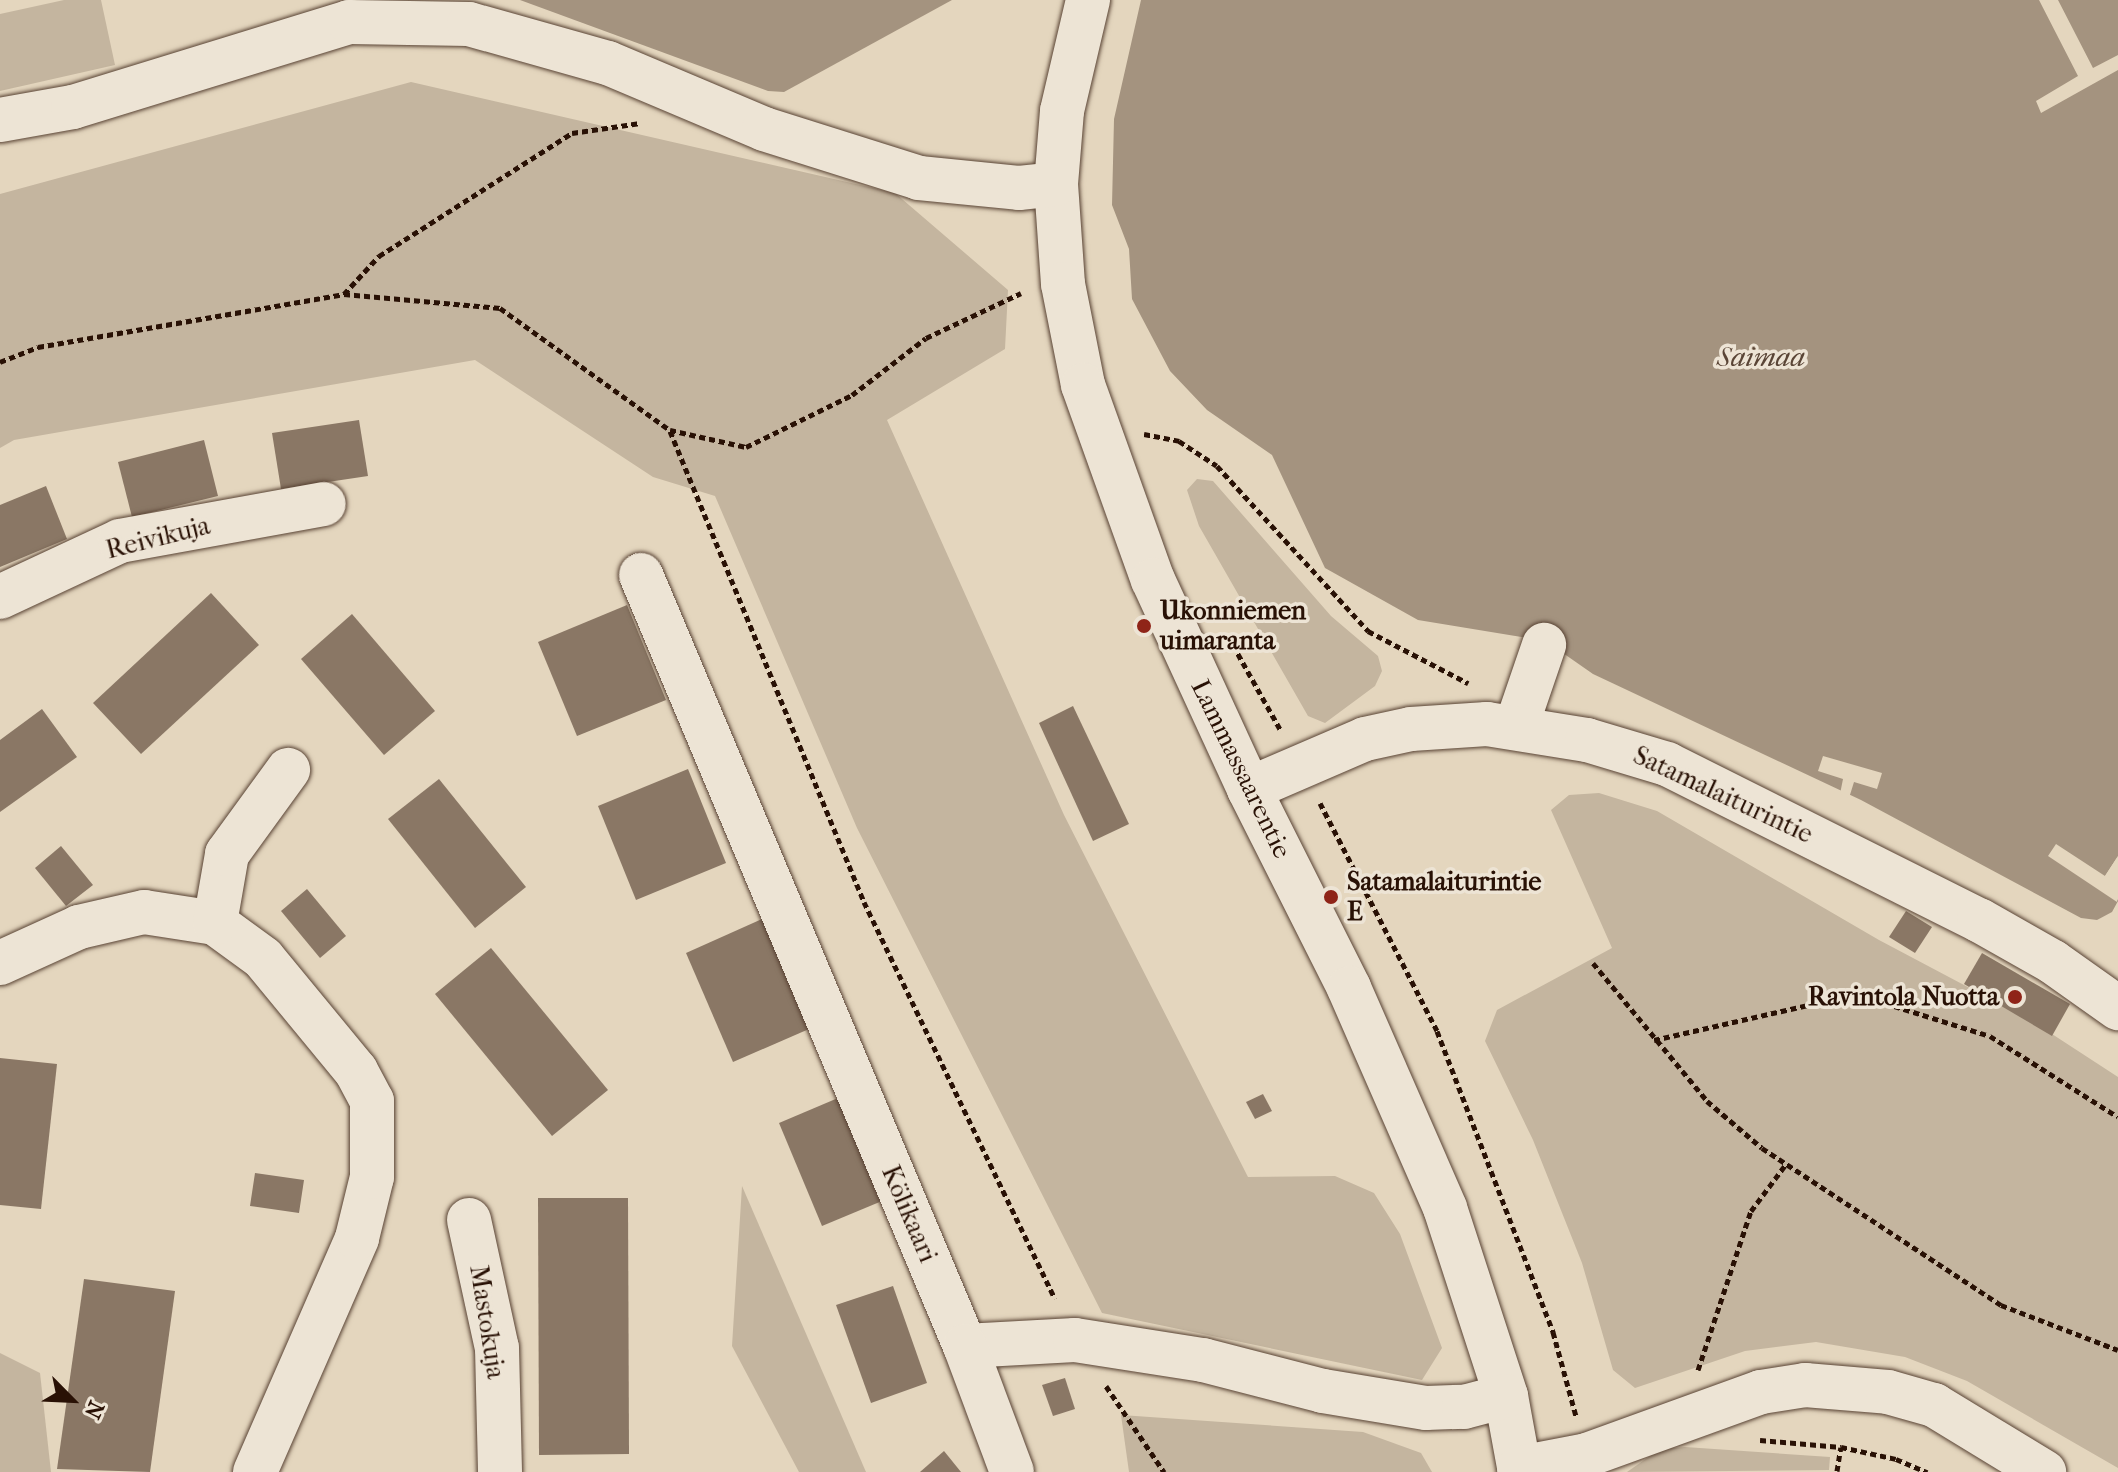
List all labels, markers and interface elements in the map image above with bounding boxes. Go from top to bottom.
water label: Saimaa [1717,340,1805,374]
street label: Reivikuja [103,510,213,566]
place label: Ukonniemen uimaranta [1160,595,1306,656]
marker: Ukonniemen uimaranta [1135,617,1153,635]
street label: Lammassaarentie [1184,675,1298,863]
street label: Satamalaiturintie [1628,740,1818,850]
place label: Satamalaiturintie E [1347,866,1541,928]
marker: Satamalaiturintie E [1322,888,1340,906]
place label: Ravintola Nuotta [1808,981,1999,1013]
marker: Ravintola Nuotta [2006,988,2024,1006]
street label: Kölikaari [875,1161,943,1267]
street label: Mastokuja [463,1263,511,1381]
north arrow [32,1360,112,1440]
text: N [79,1397,109,1423]

